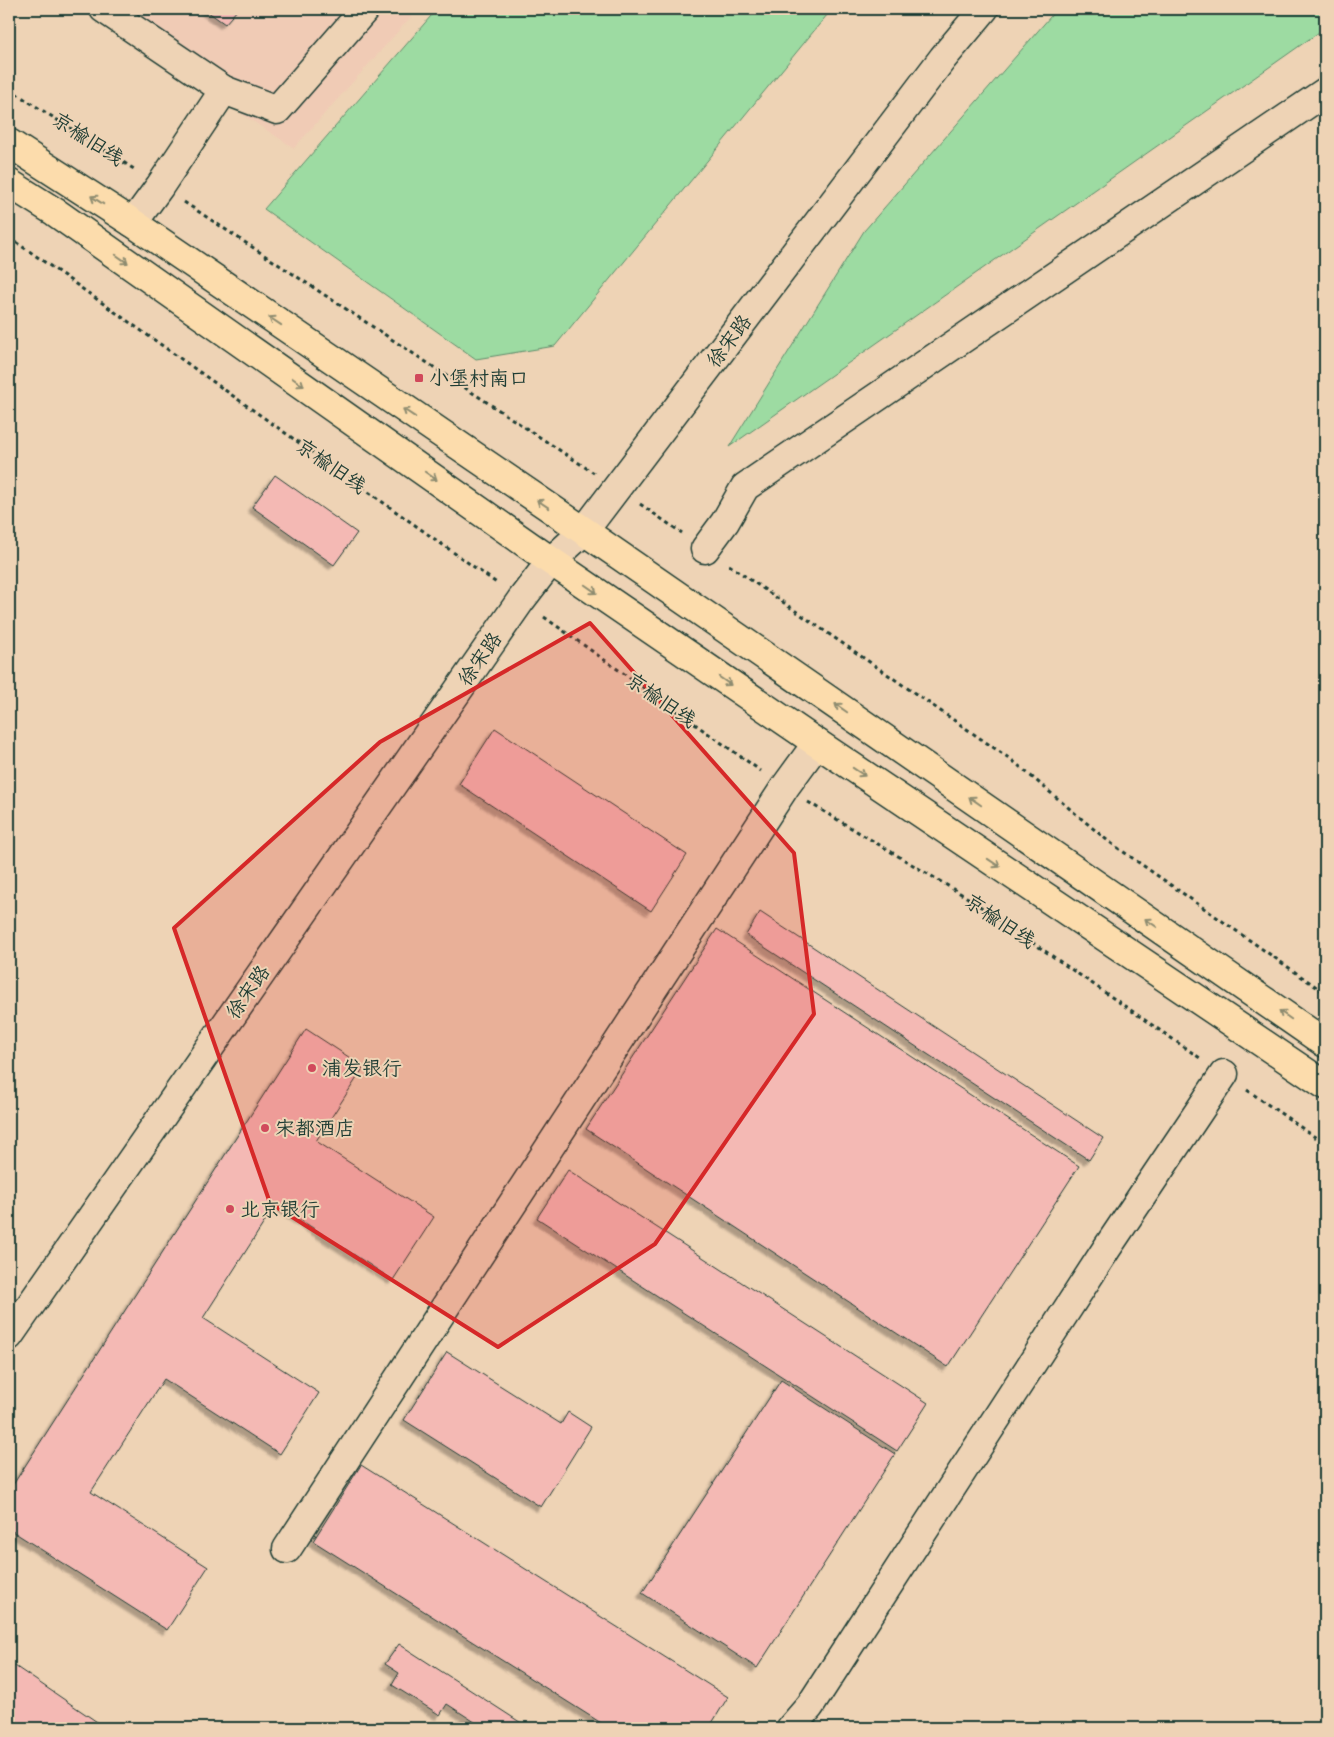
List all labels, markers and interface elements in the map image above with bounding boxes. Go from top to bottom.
street label: 京榆旧线 [48,107,128,171]
one-way arrow [90,195,104,205]
one-way arrow [115,254,129,264]
street label: 徐宋路 [701,309,758,372]
one-way arrow [268,316,282,326]
place label: 小堡村南口 [429,366,529,391]
marker: 小堡村南口 [413,372,425,384]
one-way arrow [291,377,304,388]
one-way arrow [402,408,416,418]
street label: 京榆旧线 [291,433,371,499]
one-way arrow [423,471,437,481]
one-way arrow [537,499,551,509]
one-way arrow [584,584,598,594]
street label: 徐宋路 [453,626,508,691]
street label: 京榆旧线 [621,667,701,733]
one-way arrow [718,676,732,686]
one-way arrow [834,703,848,713]
one-way arrow [852,767,866,777]
one-way arrow [968,796,982,806]
one-way arrow [987,858,1001,868]
street label: 京榆旧线 [960,888,1040,954]
one-way arrow [1145,918,1159,928]
street label: 徐宋路 [221,959,276,1024]
one-way arrow [1278,1010,1292,1020]
place label: 浦发银行 [322,1056,402,1081]
marker: 浦发银行 [306,1062,318,1074]
place label: 宋都酒店 [275,1116,355,1141]
marker: 宋都酒店 [259,1122,271,1134]
place label: 北京银行 [240,1197,320,1222]
marker: 北京银行 [224,1203,236,1215]

